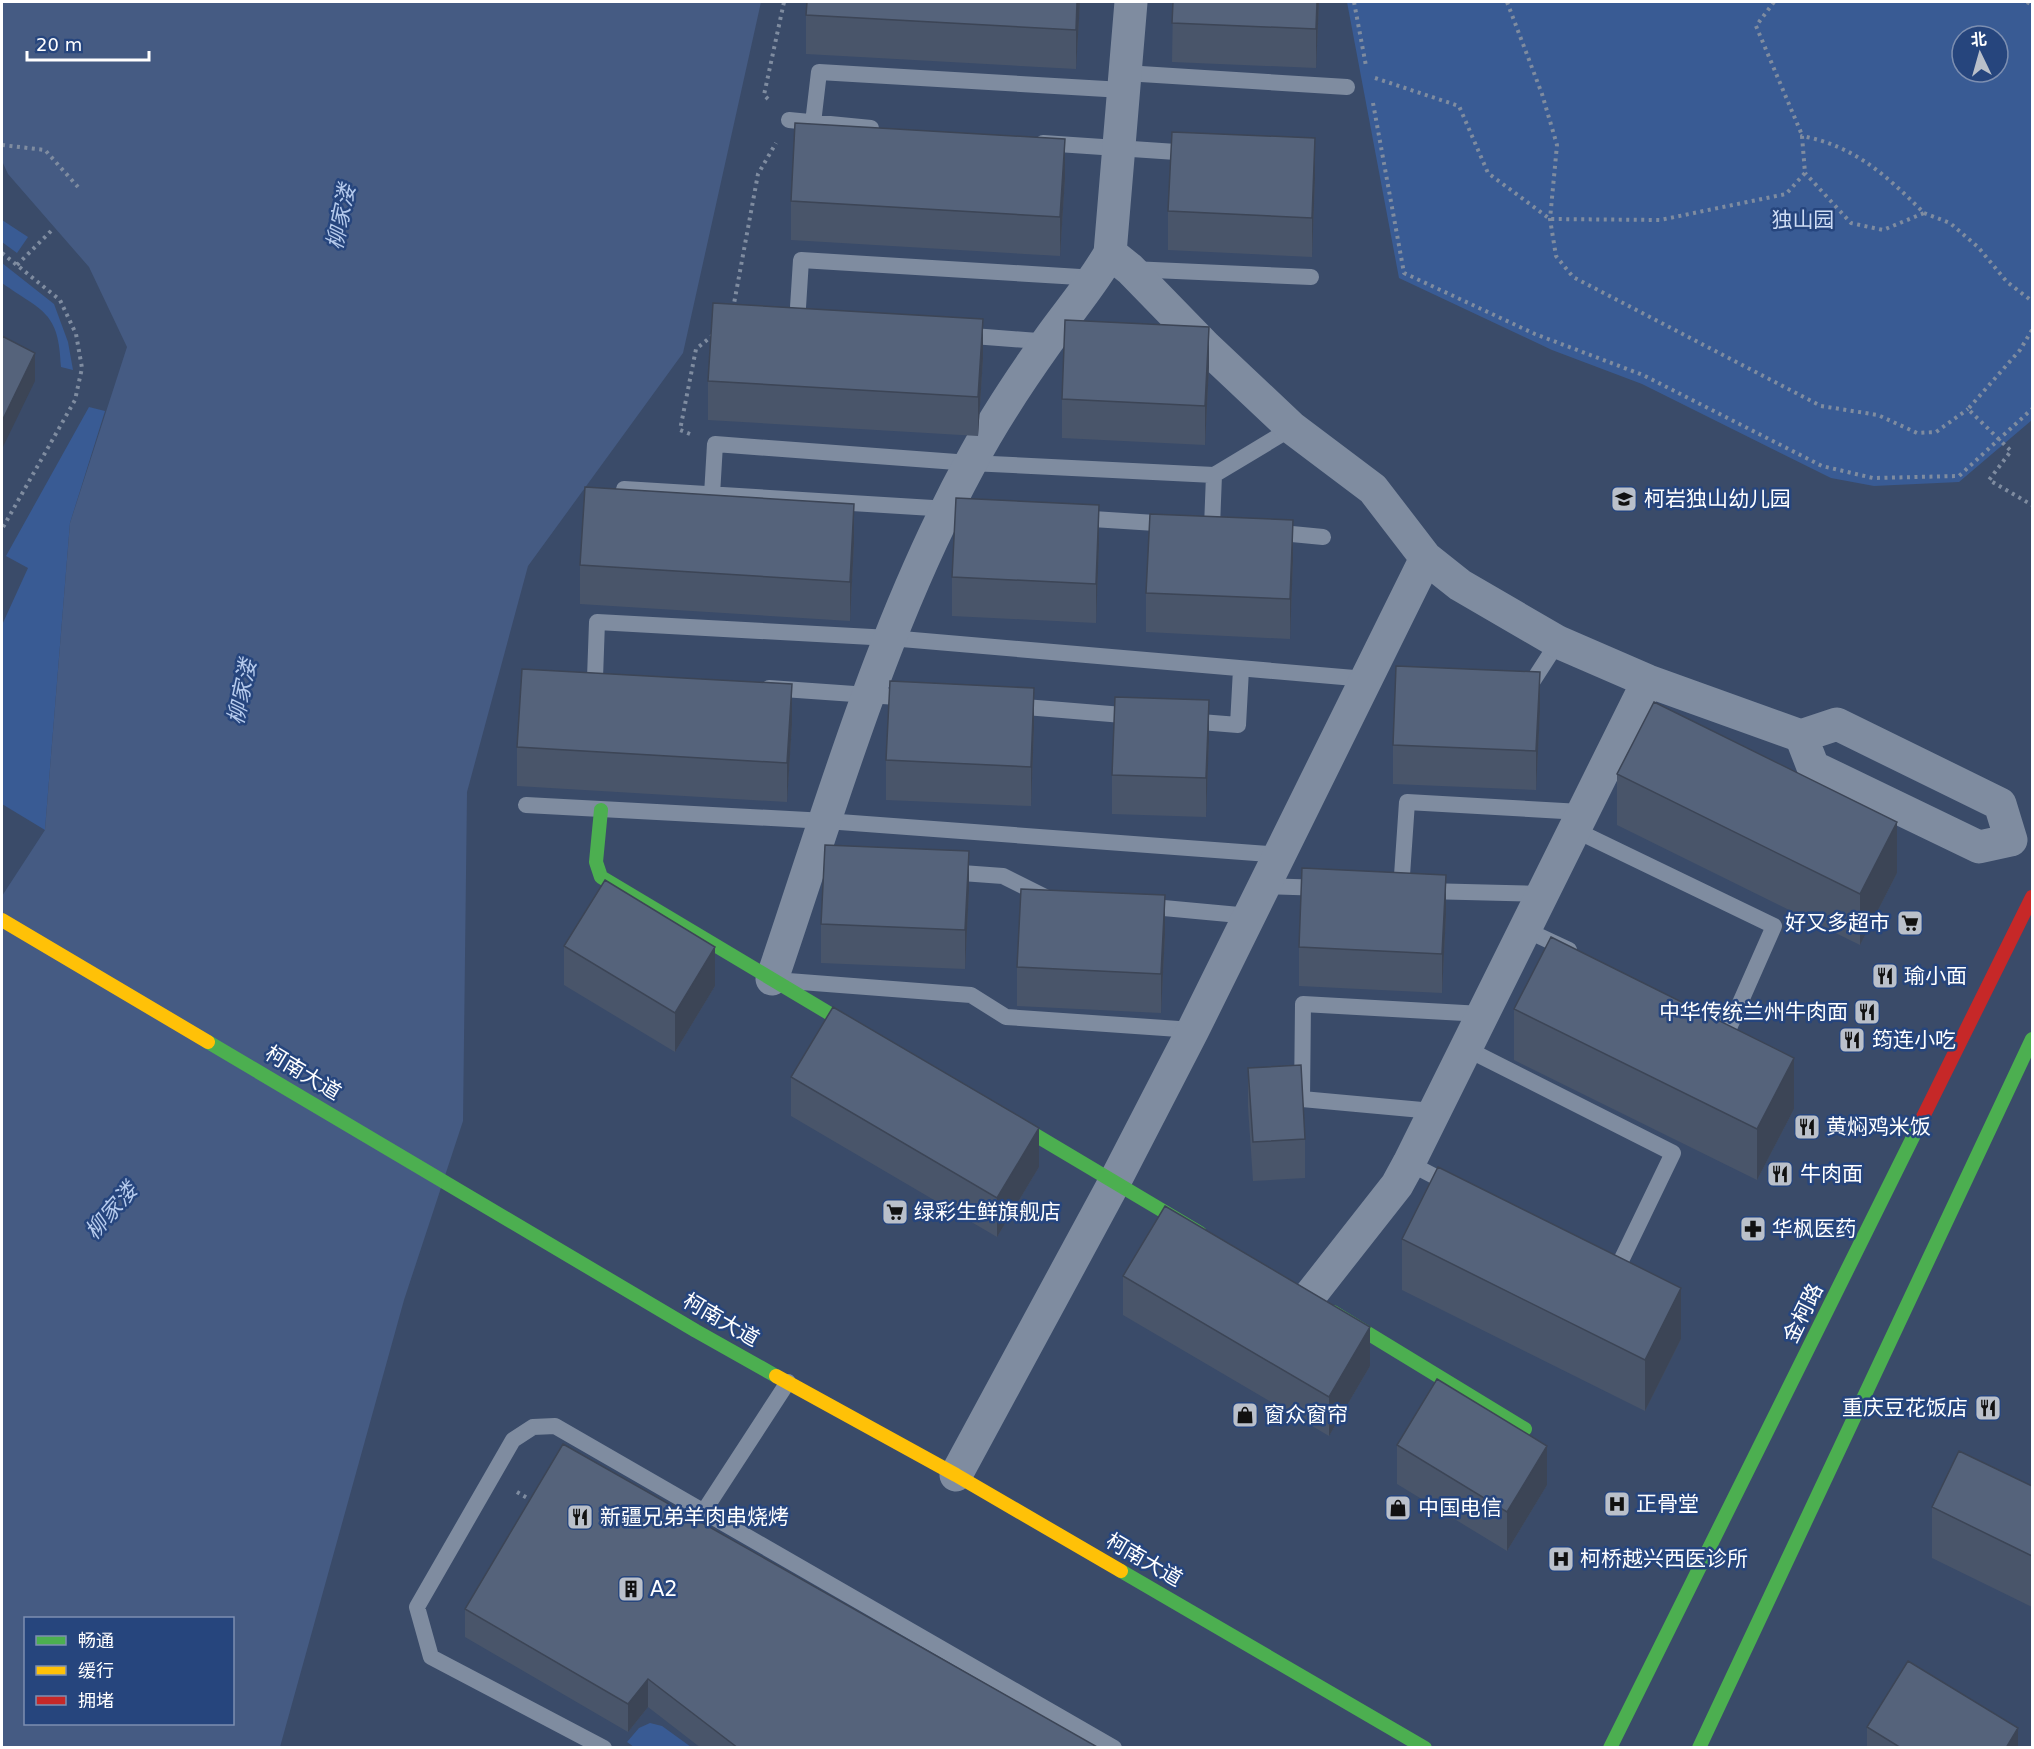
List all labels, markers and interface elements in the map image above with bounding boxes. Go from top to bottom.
scale bar [27,24,148,62]
north arrow [1950,24,2010,84]
text: 北 [1970,29,1988,50]
text: 20 m [36,34,82,55]
water label: 柳家溇 [322,179,361,252]
park label: 独山园 [1772,208,1835,232]
school or university icon: 柯岩独山幼儿园 [1609,484,1639,514]
place label: 柯岩独山幼儿园 [1644,487,1791,511]
water label: 柳家溇 [223,654,262,727]
supermarket icon: 好又多超市 [1895,908,1925,938]
place label: 好又多超市 [1785,911,1890,935]
restaurant icon: 瑜小面 [1870,961,1900,991]
place label: 瑜小面 [1904,964,1967,988]
restaurant icon: 中华传统兰州牛肉面 [1852,997,1882,1027]
place label: 中华传统兰州牛肉面 [1659,1000,1848,1024]
restaurant icon: 筠连小吃 [1837,1025,1867,1055]
place label: 筠连小吃 [1872,1028,1956,1052]
street label: 柯南大道 [261,1041,345,1105]
restaurant icon: 黄焖鸡米饭 [1792,1112,1822,1142]
place label: 黄焖鸡米饭 [1826,1115,1931,1139]
restaurant icon: 牛肉面 [1765,1159,1795,1189]
place label: 牛肉面 [1800,1162,1863,1186]
water label: 柳家溇 [80,1176,144,1244]
supermarket icon: 绿彩生鲜旗舰店 [880,1197,910,1227]
place label: 绿彩生鲜旗舰店 [914,1200,1061,1224]
pharmacy icon: 华枫医药 [1738,1214,1768,1244]
place label: 华枫医药 [1772,1217,1856,1241]
street label: 金柯路 [1778,1279,1828,1347]
street label: 柯南大道 [679,1289,763,1351]
restaurant icon: 重庆豆花饭店 [1973,1393,2003,1423]
place label: 重庆豆花饭店 [1842,1396,1968,1420]
shop icon: 窗众窗帘 [1230,1400,1260,1430]
place label: 窗众窗帘 [1264,1403,1348,1427]
hospital icon: 正骨堂 [1602,1489,1632,1519]
place label: 正骨堂 [1636,1492,1699,1516]
shop icon: 中国电信 [1383,1493,1413,1523]
place label: 中国电信 [1418,1496,1502,1520]
restaurant icon: 新疆兄弟羊肉串烧烤 [565,1502,595,1532]
place label: 新疆兄弟羊肉串烧烤 [600,1505,789,1529]
street label: 柯南大道 [1102,1529,1186,1591]
hospital icon: 柯桥越兴西医诊所 [1546,1544,1576,1574]
place label: 柯桥越兴西医诊所 [1580,1547,1748,1571]
building icon: A2 [616,1574,646,1604]
place label: A2 [650,1577,678,1601]
legend [24,1617,234,1725]
text: 畅通 [78,1630,114,1651]
text: 缓行 [78,1660,114,1681]
text: 拥堵 [78,1690,114,1711]

